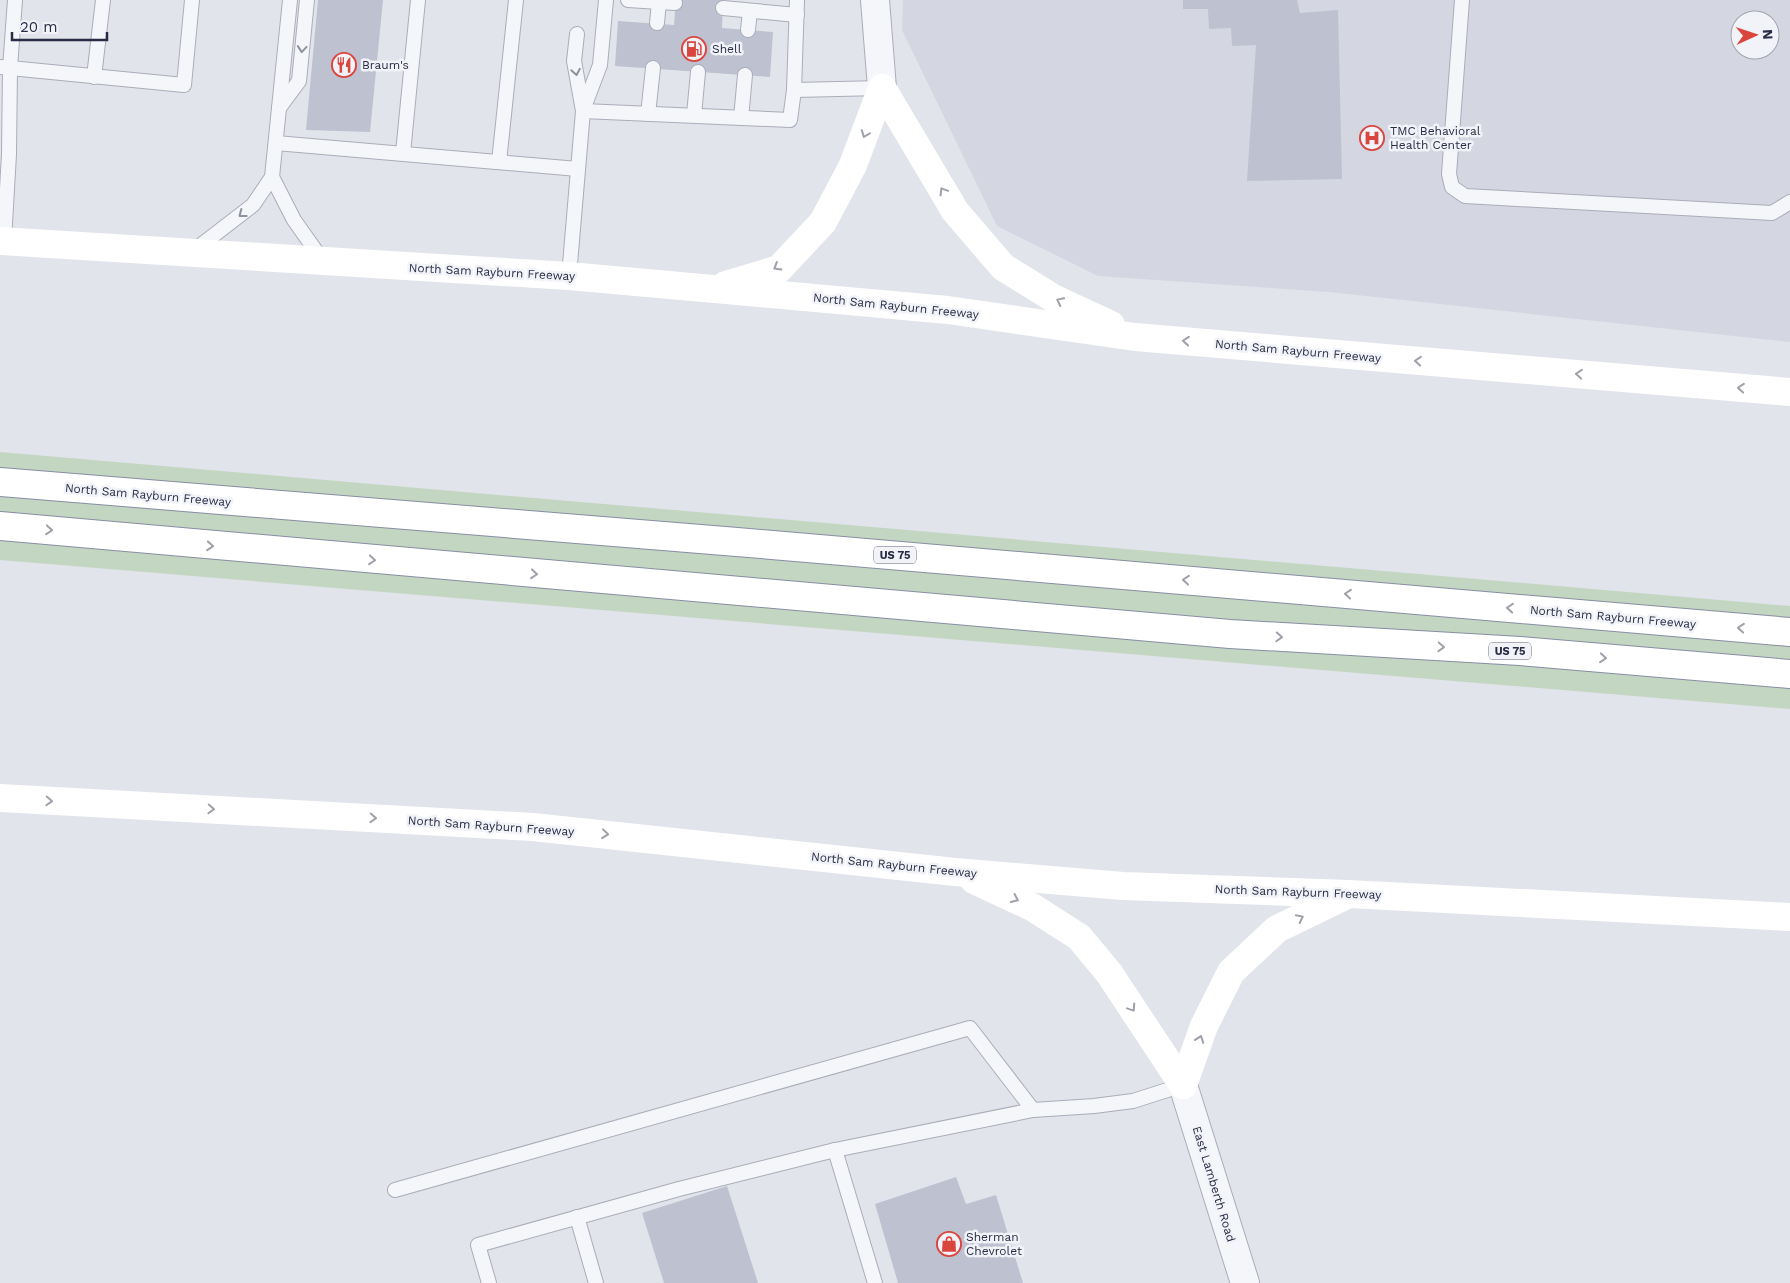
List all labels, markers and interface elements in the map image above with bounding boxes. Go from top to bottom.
scale bar [12,10,108,42]
north arrow [1730,10,1780,60]
text: 20 m [20,18,58,36]
text: N [1760,29,1776,40]
fuel station icon: Shell [681,36,707,62]
place label: Shell [712,42,742,56]
one-way arrow [297,45,308,53]
restaurant icon: Braum's [331,52,357,78]
place label: Braum's [362,58,409,72]
one-way arrow [571,68,581,77]
place label: TMC Behavioral Health Center [1390,124,1481,152]
hospital icon: TMC Behavioral Health Center [1359,125,1385,151]
one-way arrow [861,129,871,138]
one-way arrow [940,188,950,197]
one-way arrow [238,208,248,217]
street label: North Sam Rayburn Freeway [408,261,576,283]
one-way arrow [774,261,783,271]
street label: North Sam Rayburn Freeway [812,290,980,322]
one-way arrow [1056,297,1065,307]
one-way arrow [1182,336,1190,347]
street label: North Sam Rayburn Freeway [1214,337,1382,365]
one-way arrow [1413,355,1421,366]
one-way arrow [1575,369,1583,380]
one-way arrow [1737,382,1745,393]
street label: North Sam Rayburn Freeway [64,481,232,509]
one-way arrow [45,525,53,536]
one-way arrow [207,540,215,551]
road number: US 75 [874,546,916,564]
one-way arrow [369,554,377,565]
one-way arrow [530,568,538,579]
one-way arrow [1182,575,1190,586]
one-way arrow [1344,589,1352,600]
one-way arrow [1506,603,1514,614]
street label: North Sam Rayburn Freeway [1529,603,1697,631]
one-way arrow [1737,623,1745,634]
one-way arrow [1275,632,1283,643]
one-way arrow [1438,641,1446,652]
road number: US 75 [1489,642,1531,659]
one-way arrow [1600,652,1608,663]
one-way arrow [45,795,53,806]
one-way arrow [207,804,215,815]
one-way arrow [369,813,377,824]
street label: North Sam Rayburn Freeway [407,813,575,839]
one-way arrow [601,828,609,839]
street label: North Sam Rayburn Freeway [810,849,978,881]
street label: North Sam Rayburn Freeway [1214,882,1382,902]
one-way arrow [1010,893,1019,904]
one-way arrow [1295,914,1304,924]
one-way arrow [1126,1002,1135,1012]
one-way arrow [1194,1035,1204,1044]
street label: East Lamberth Road [1190,1125,1238,1243]
place label: Sherman Chevrolet [966,1230,1022,1258]
shop icon: Sherman Chevrolet [936,1231,962,1257]

